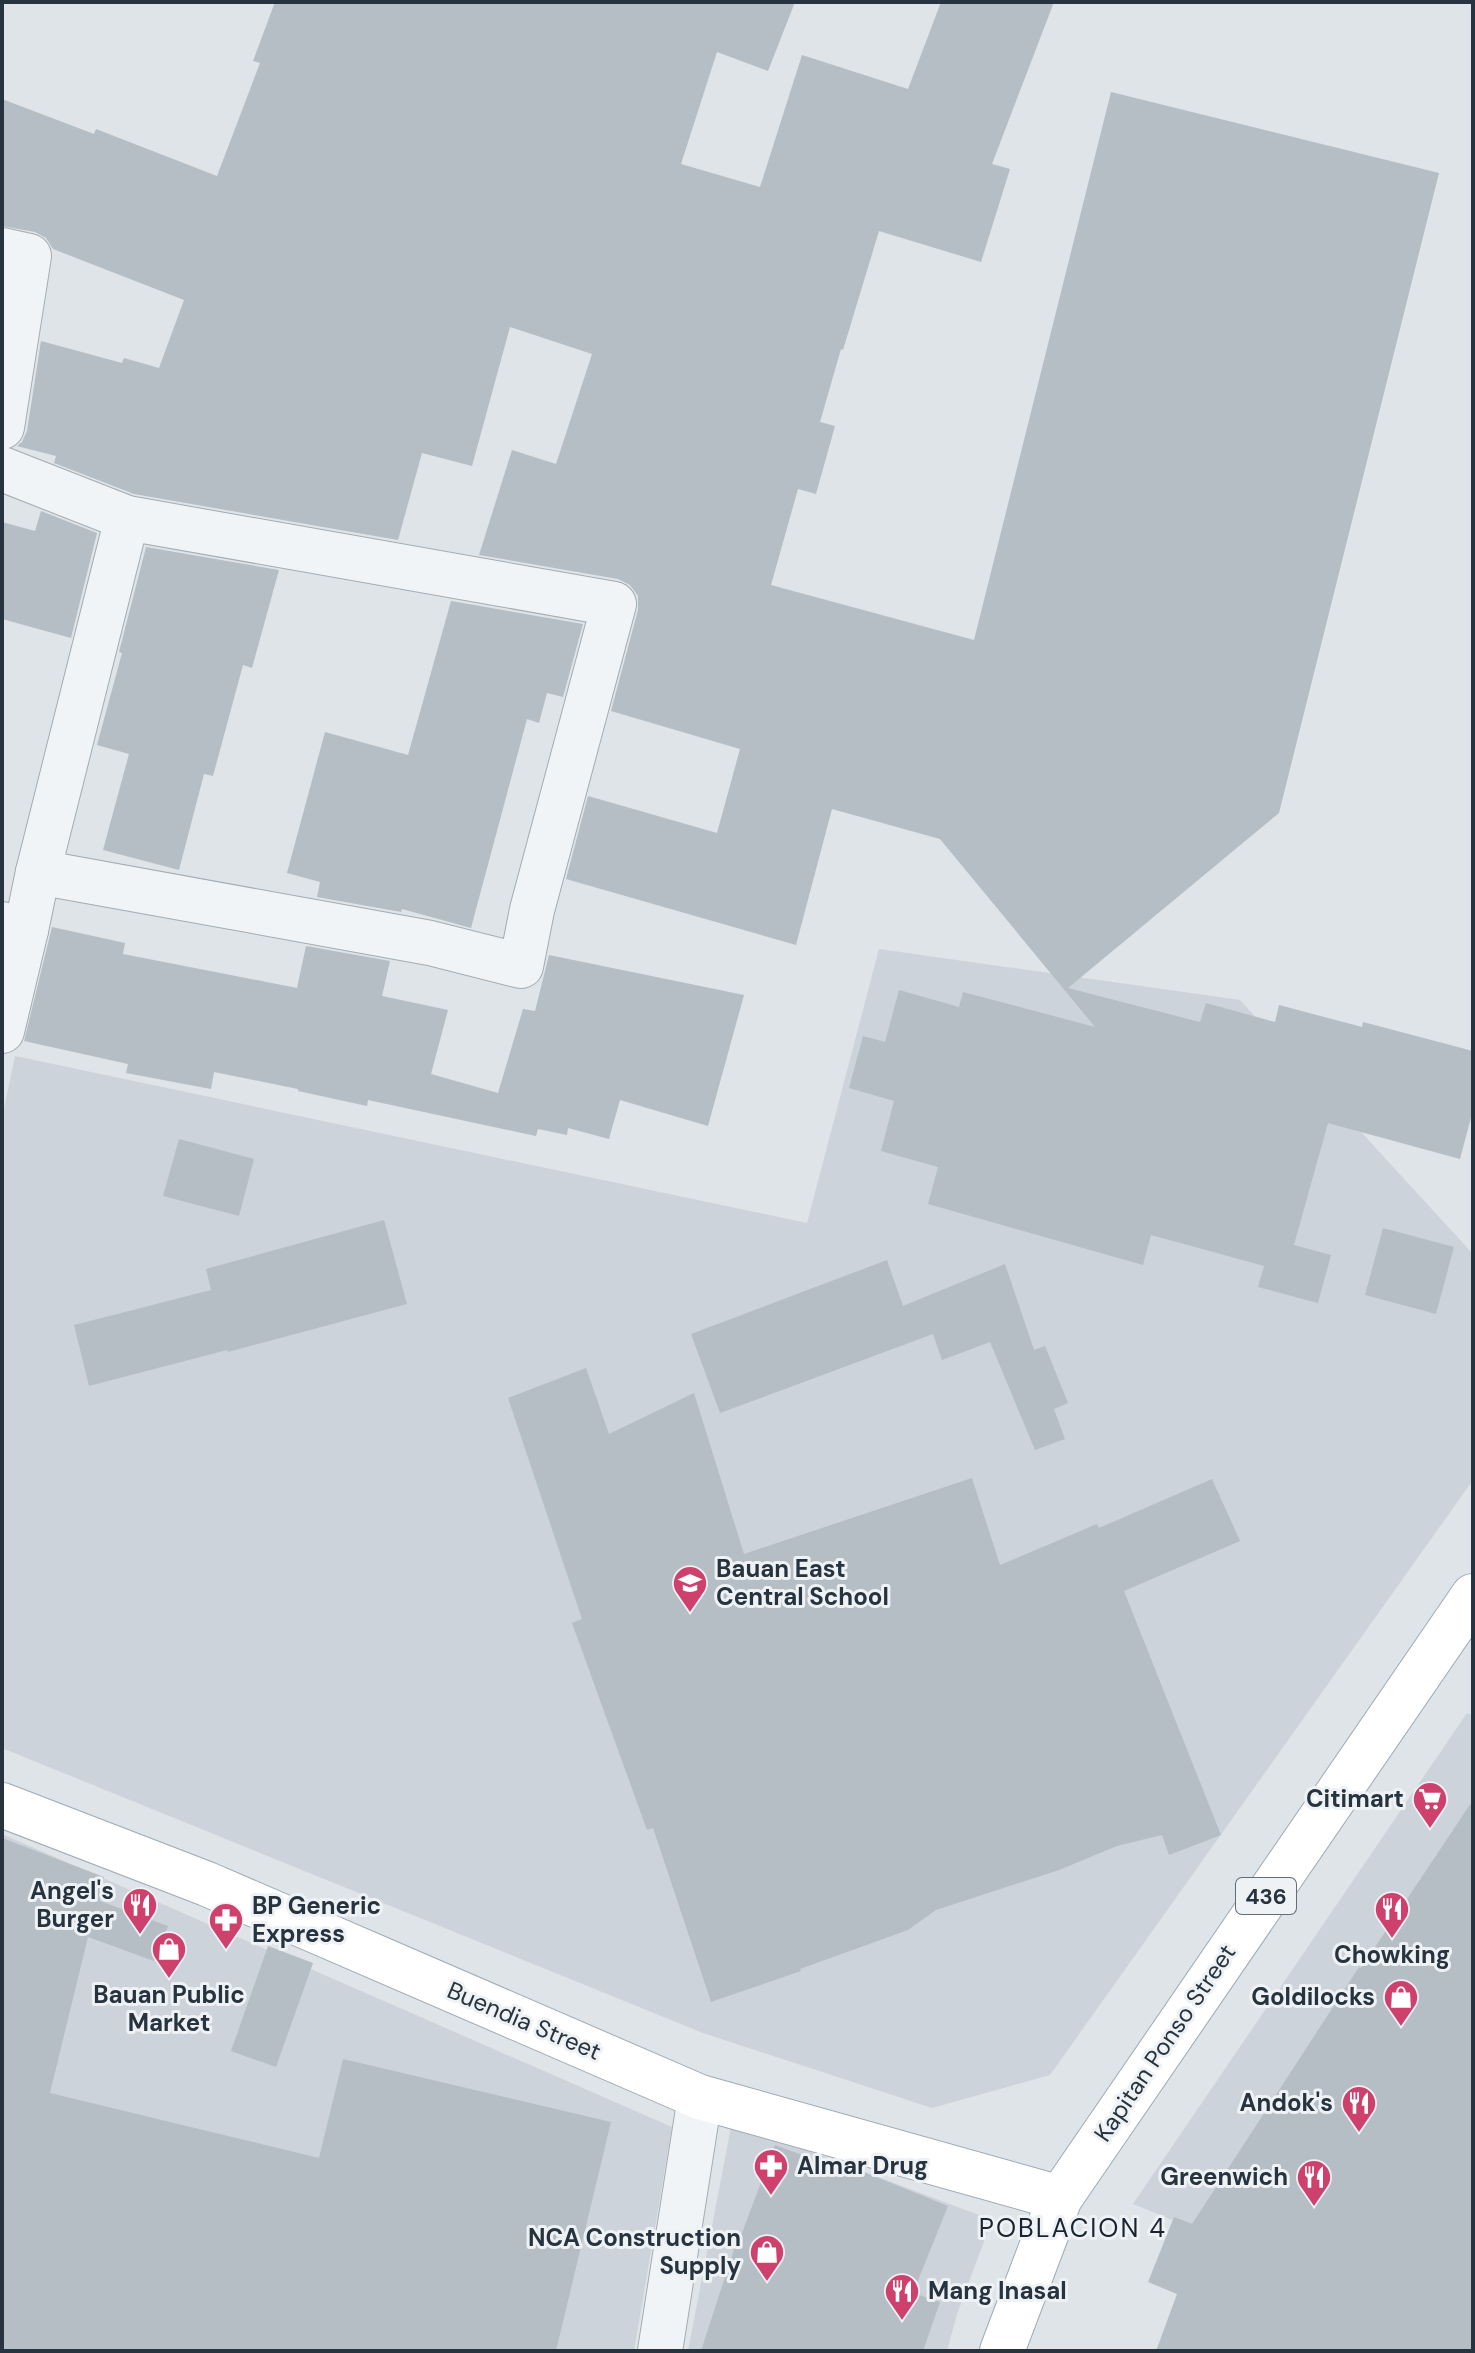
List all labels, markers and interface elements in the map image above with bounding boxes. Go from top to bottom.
place label: Bauan East Central School [716,1553,889,1612]
school or university icon: Bauan East Central School [671,1564,709,1614]
supermarket icon: Citimart [1411,1780,1449,1830]
place label: Citimart [1306,1783,1404,1814]
place label: Angel's Burger [30,1875,114,1934]
road number: 436 [1236,1878,1296,1914]
restaurant icon: Angel's Burger [121,1886,159,1936]
place label: BP Generic Express [252,1890,381,1949]
restaurant icon: Chowking [1373,1890,1411,1940]
pharmacy icon: BP Generic Express [207,1901,245,1951]
shop icon: Bauan Public Market [150,1930,188,1980]
street label: Kapitan Ponso Street [1087,1938,1242,2148]
place label: Chowking [1334,1939,1450,1970]
street label: Buendia Street [443,1974,606,2067]
shop icon: Goldilocks [1382,1978,1420,2028]
place label: Bauan Public Market [93,1979,245,2038]
place label: Goldilocks [1251,1981,1375,2012]
restaurant icon: Andok's [1340,2084,1378,2134]
place label: Andok's [1239,2087,1333,2118]
pharmacy icon: Almar Drug [752,2147,790,2197]
place label: Almar Drug [797,2150,928,2181]
restaurant icon: Greenwich [1295,2158,1333,2208]
place label: Greenwich [1160,2161,1288,2192]
district label: POBLACION 4 [979,2211,1167,2245]
place label: NCA Construction Supply [528,2222,742,2281]
shop icon: NCA Construction Supply [748,2233,786,2283]
restaurant icon: Mang Inasal [883,2272,921,2322]
place label: Mang Inasal [928,2275,1067,2306]

